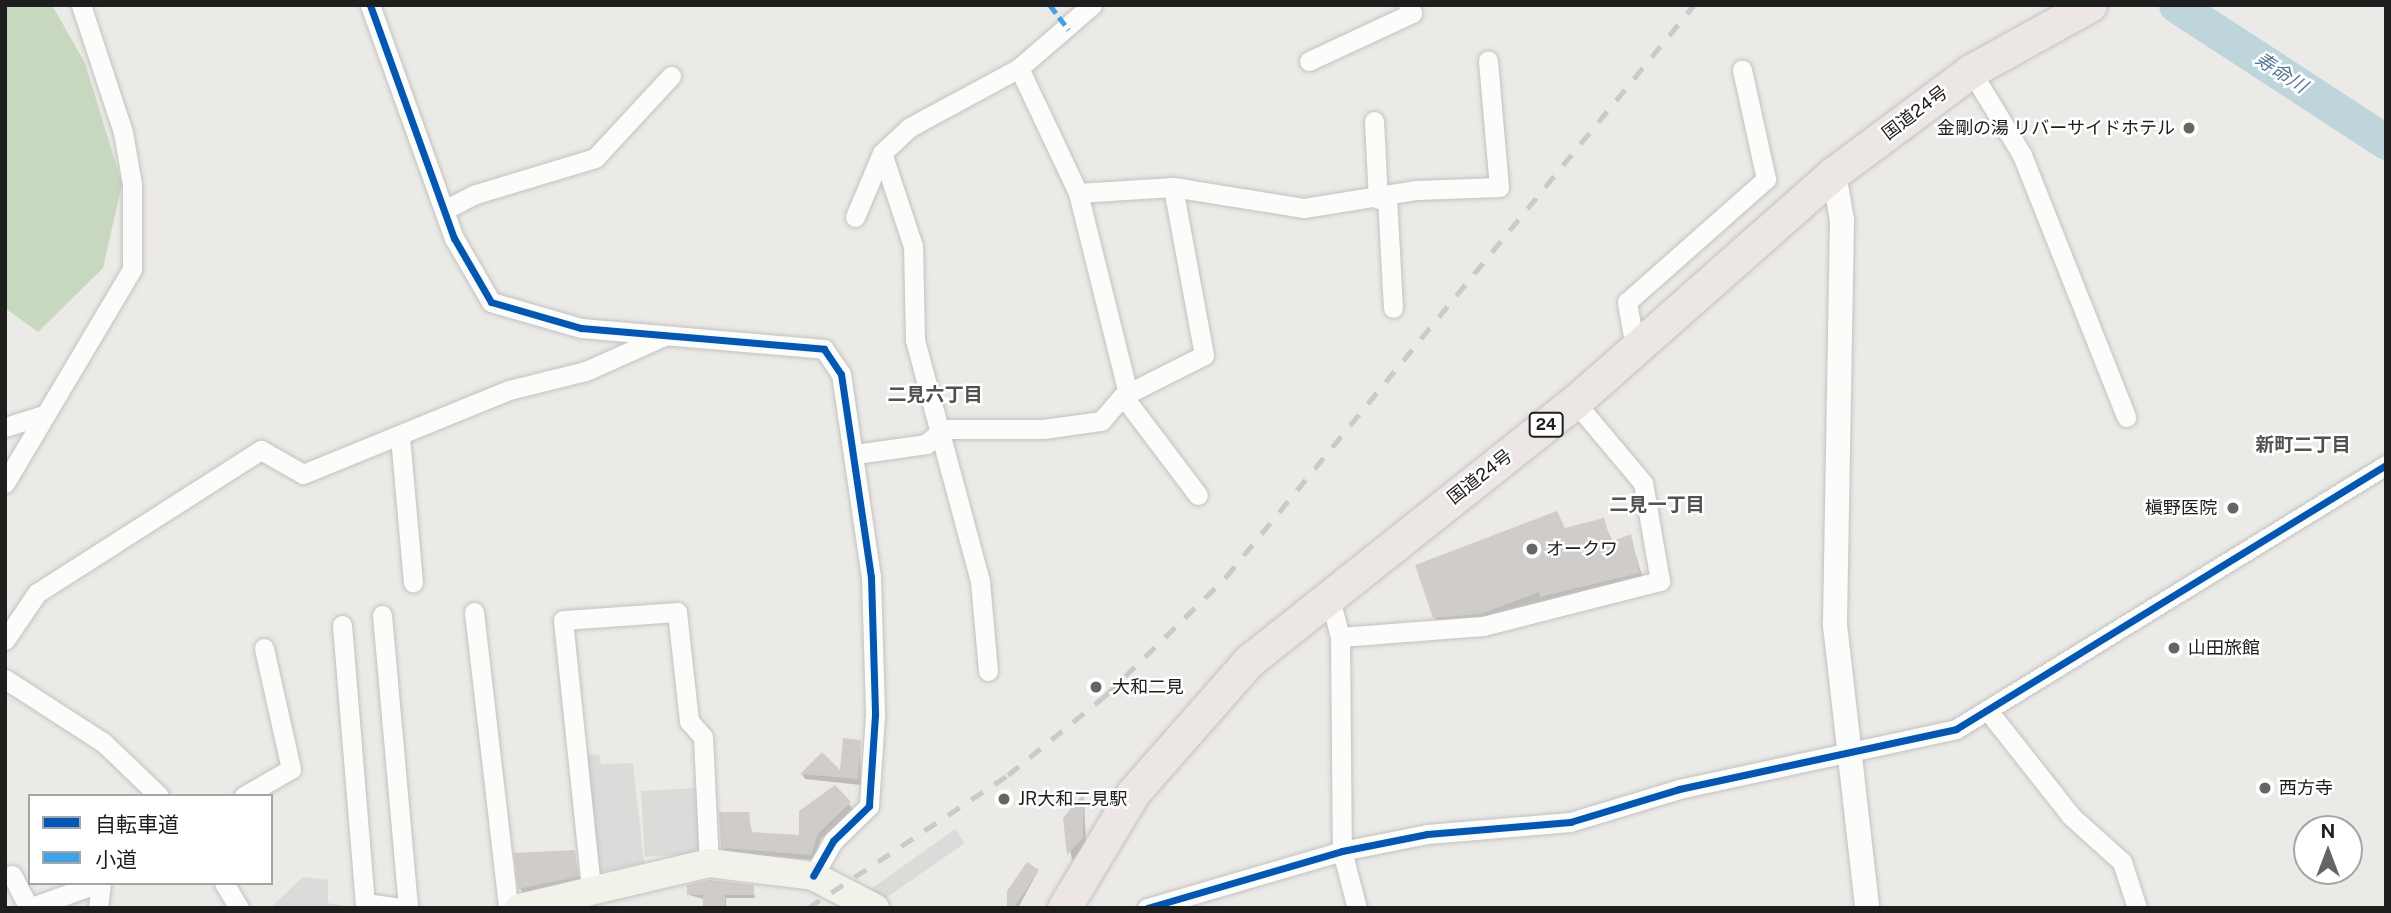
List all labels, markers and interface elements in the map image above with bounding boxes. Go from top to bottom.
water label: 寿命川 [2251,48,2311,98]
street label: 国道24号 [1878,81,1952,145]
place label: 金剛の湯 リバーサイドホテル [1937,117,2175,139]
marker: 金剛の湯 リバーサイドホテル [2181,120,2197,136]
district label: 二見六丁目 [888,384,982,406]
road number: 24 [1528,412,1564,438]
district label: 新町二丁目 [2256,434,2350,456]
street label: 国道24号 [1443,445,1517,509]
district label: 二見一丁目 [1610,494,1704,516]
place label: 槇野医院 [2145,497,2217,519]
marker: 槇野医院 [2223,498,2243,518]
place label: オークワ [1546,538,1618,560]
marker: オークワ [1524,541,1540,557]
place label: 山田旅館 [2188,637,2260,659]
marker: 山田旅館 [2166,640,2182,656]
place label: 大和二見 [1112,676,1184,698]
marker: 大和二見 [1086,677,1106,697]
place label: 西方寺 [2279,777,2333,799]
marker: 西方寺 [2257,780,2273,796]
place label: JR大和二見駅 [1018,788,1127,810]
marker: JR大和二見駅 [996,791,1012,807]
legend [28,794,273,885]
text: 自転車道 [95,812,179,837]
north arrow [2293,815,2363,885]
text: N [2321,820,2335,842]
text: 小道 [95,847,137,872]

